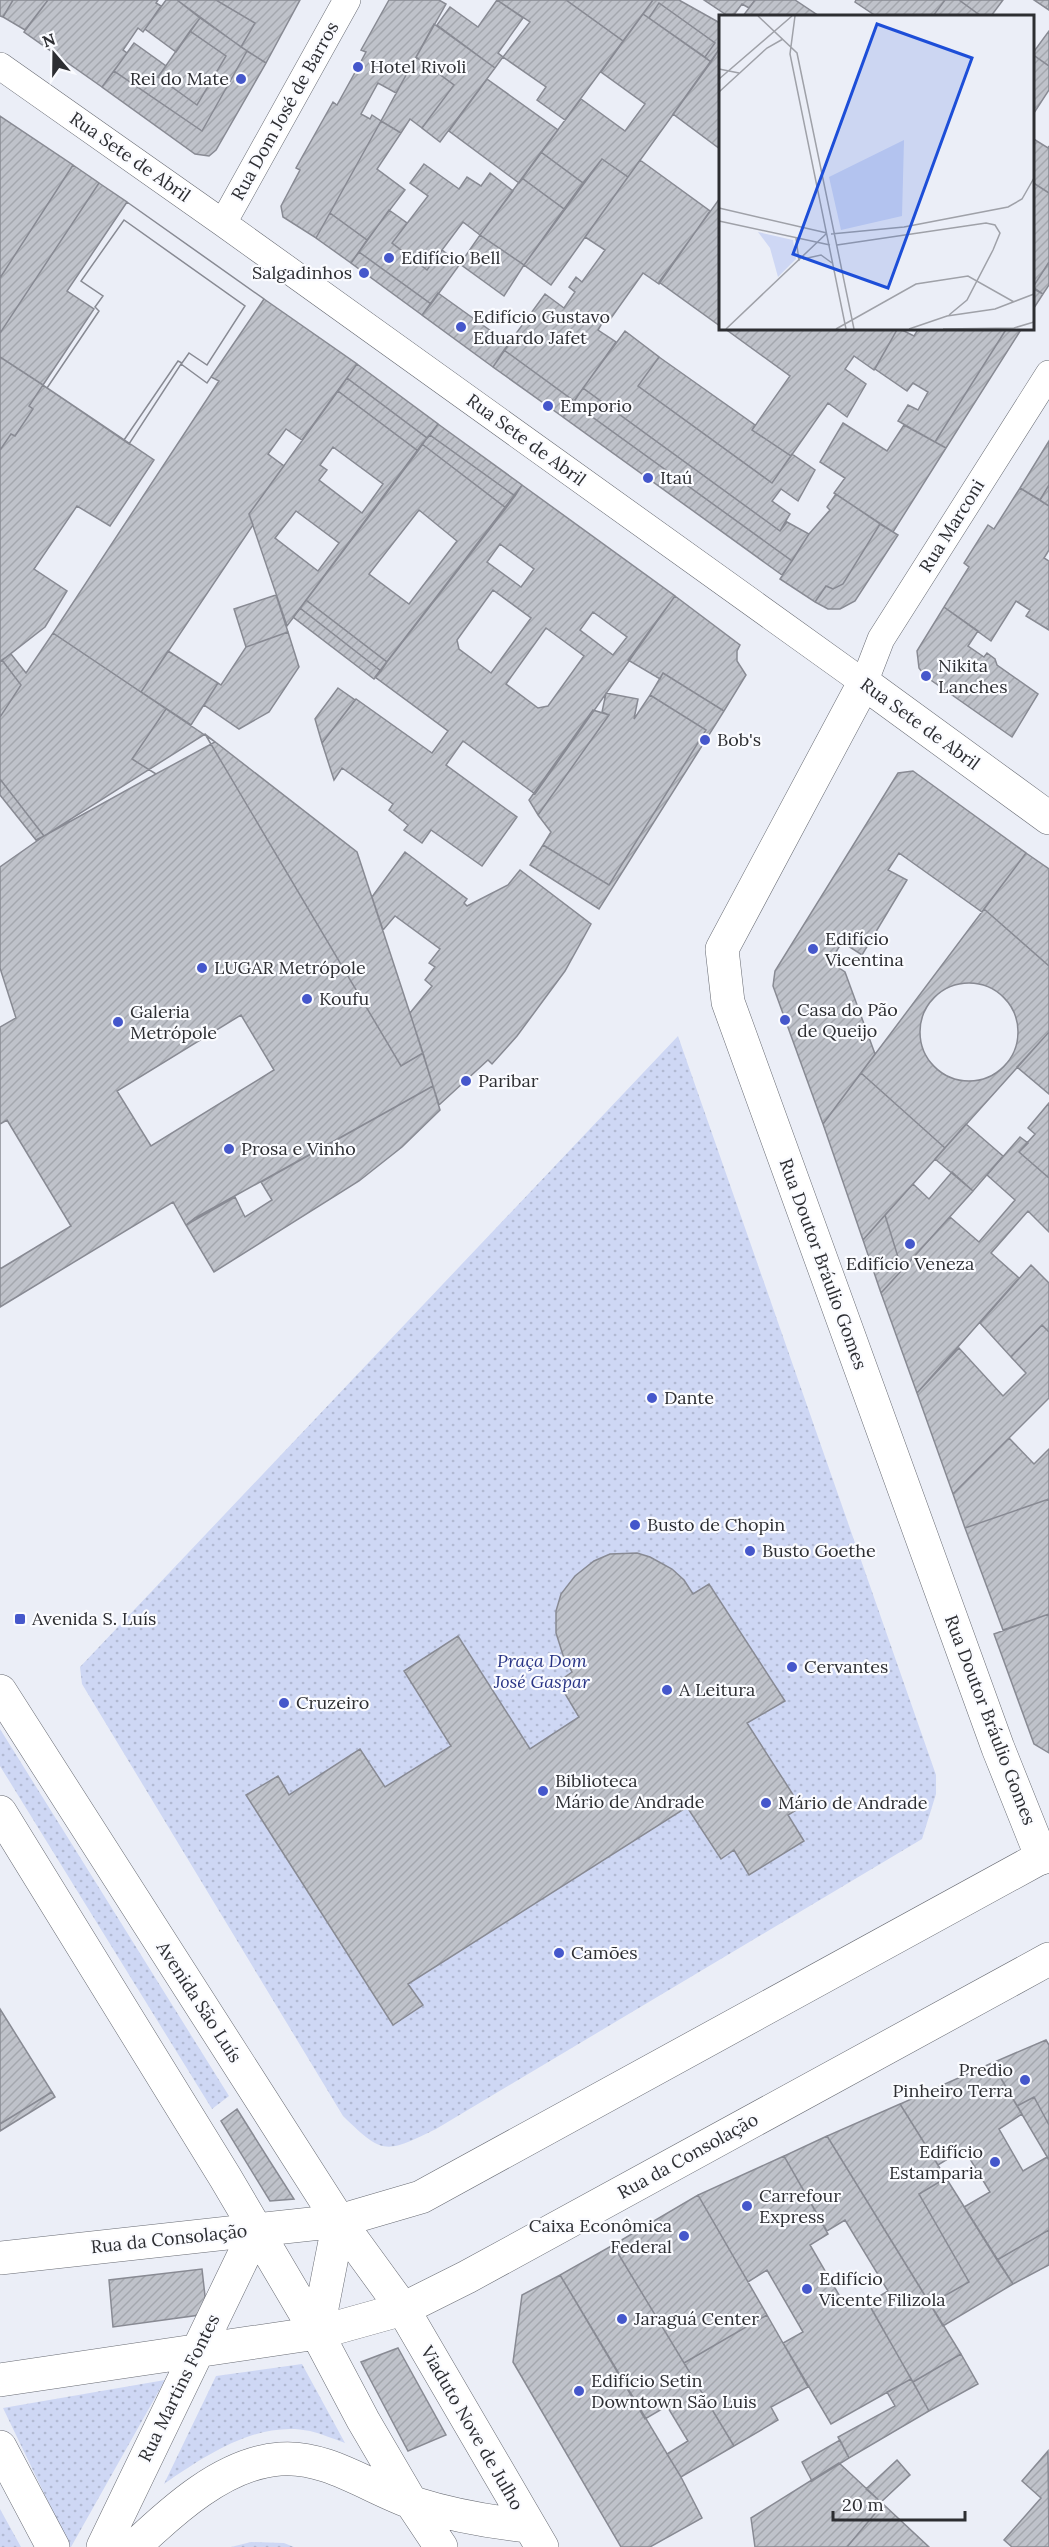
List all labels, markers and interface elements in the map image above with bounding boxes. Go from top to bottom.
inset map [719,15,1034,330]
street label: Rua Dom José de Barros [226,17,343,204]
north arrow [24,24,84,84]
text: N [40,28,58,51]
place label: Hotel Rivoli [370,55,466,78]
marker: Hotel Rivoli [351,60,365,74]
place label: Rei do Mate [130,67,229,90]
marker: Rei do Mate [234,72,248,86]
street label: Rua Sete de Abril [65,106,195,207]
place label: Edifício Bell [401,246,500,269]
marker: Edifício Bell [382,251,396,265]
place label: Salgadinhos [252,261,352,284]
marker: Salgadinhos [357,266,371,280]
place label: Edifício Gustavo Eduardo Jafet [473,305,610,349]
marker: Edifício Gustavo Eduardo Jafet [454,320,468,334]
street label: Rua Sete de Abril [462,389,591,491]
place label: Emporio [560,394,632,417]
marker: Emporio [541,399,555,413]
place label: Itaú [660,466,693,489]
marker: Itaú [641,471,655,485]
street label: Rua Marconi [914,475,989,577]
place label: Nikita Lanches [938,654,1007,698]
marker: Nikita Lanches [919,669,933,683]
street label: Rua Sete de Abril [856,673,985,775]
place label: Bob's [717,728,761,751]
marker: Bob's [698,733,712,747]
place label: Edifício Vicentina [824,927,904,971]
marker: Edifício Vicentina [806,942,820,956]
place label: LUGAR Metrópole [214,956,366,979]
marker: LUGAR Metrópole [195,961,209,975]
place label: Koufu [319,987,369,1010]
marker: Koufu [300,992,314,1006]
place label: Casa do Pão de Queijo [797,998,898,1042]
place label: Galeria Metrópole [130,1000,217,1044]
marker: Casa do Pão de Queijo [778,1013,792,1027]
marker: Galeria Metrópole [111,1015,125,1029]
place label: Paribar [478,1069,539,1092]
marker: Paribar [459,1074,473,1088]
place label: Prosa e Vinho [241,1137,356,1160]
marker: Prosa e Vinho [222,1142,236,1156]
street label: Rua Doutor Bráulio Gomes [775,1155,872,1373]
marker: Edifício Veneza [903,1237,917,1251]
place label: Edifício Veneza [846,1252,974,1275]
place label: Dante [664,1386,714,1409]
marker: Dante [645,1391,659,1405]
place label: Busto de Chopin [647,1513,785,1536]
marker: Busto de Chopin [628,1518,642,1532]
place label: Busto Goethe [762,1539,876,1562]
marker: Busto Goethe [743,1544,757,1558]
place label: Avenida S. Luís [31,1607,156,1630]
marker: Avenida S. Luís [13,1612,27,1626]
street label: Rua Doutor Bráulio Gomes [940,1612,1041,1828]
park label: Praça Dom José Gaspar [493,1649,591,1693]
place label: Cervantes [804,1655,888,1678]
marker: Cervantes [785,1660,799,1674]
place label: A Leitura [678,1678,755,1701]
marker: A Leitura [660,1683,674,1697]
place label: Cruzeiro [296,1691,369,1714]
marker: Cruzeiro [277,1696,291,1710]
place label: Biblioteca Mário de Andrade [555,1769,705,1813]
marker: Biblioteca Mário de Andrade [536,1784,550,1798]
place label: Mário de Andrade [778,1791,928,1814]
marker: Mário de Andrade [759,1796,773,1810]
street label: Avenida São Luís [151,1936,247,2067]
place label: Camões [571,1941,638,1964]
marker: Camões [552,1946,566,1960]
place label: Predio Pinheiro Terra [892,2058,1013,2102]
marker: Predio Pinheiro Terra [1018,2073,1032,2087]
street label: Rua da Consolação [613,2107,762,2204]
place label: Edifício Estamparia [889,2140,983,2184]
marker: Edifício Estamparia [988,2155,1002,2169]
place label: Carrefour Express [759,2184,841,2228]
marker: Carrefour Express [740,2199,754,2213]
place label: Caixa Econômica Federal [529,2214,672,2258]
street label: Rua da Consolação [90,2219,248,2258]
marker: Caixa Econômica Federal [677,2229,691,2243]
place label: Edifício Vicente Filizola [818,2267,946,2311]
marker: Edifício Vicente Filizola [800,2282,814,2296]
place label: Jaraguá Center [633,2307,759,2330]
street label: Rua Martins Fontes [133,2310,224,2466]
marker: Jaraguá Center [615,2312,629,2326]
street label: Viaduto Nove de Julho [415,2341,529,2514]
place label: Edifício Setin Downtown São Luis [591,2369,757,2413]
marker: Edifício Setin Downtown São Luis [572,2384,586,2398]
scale bar [833,2484,965,2522]
text: 20 m [842,2493,884,2516]

